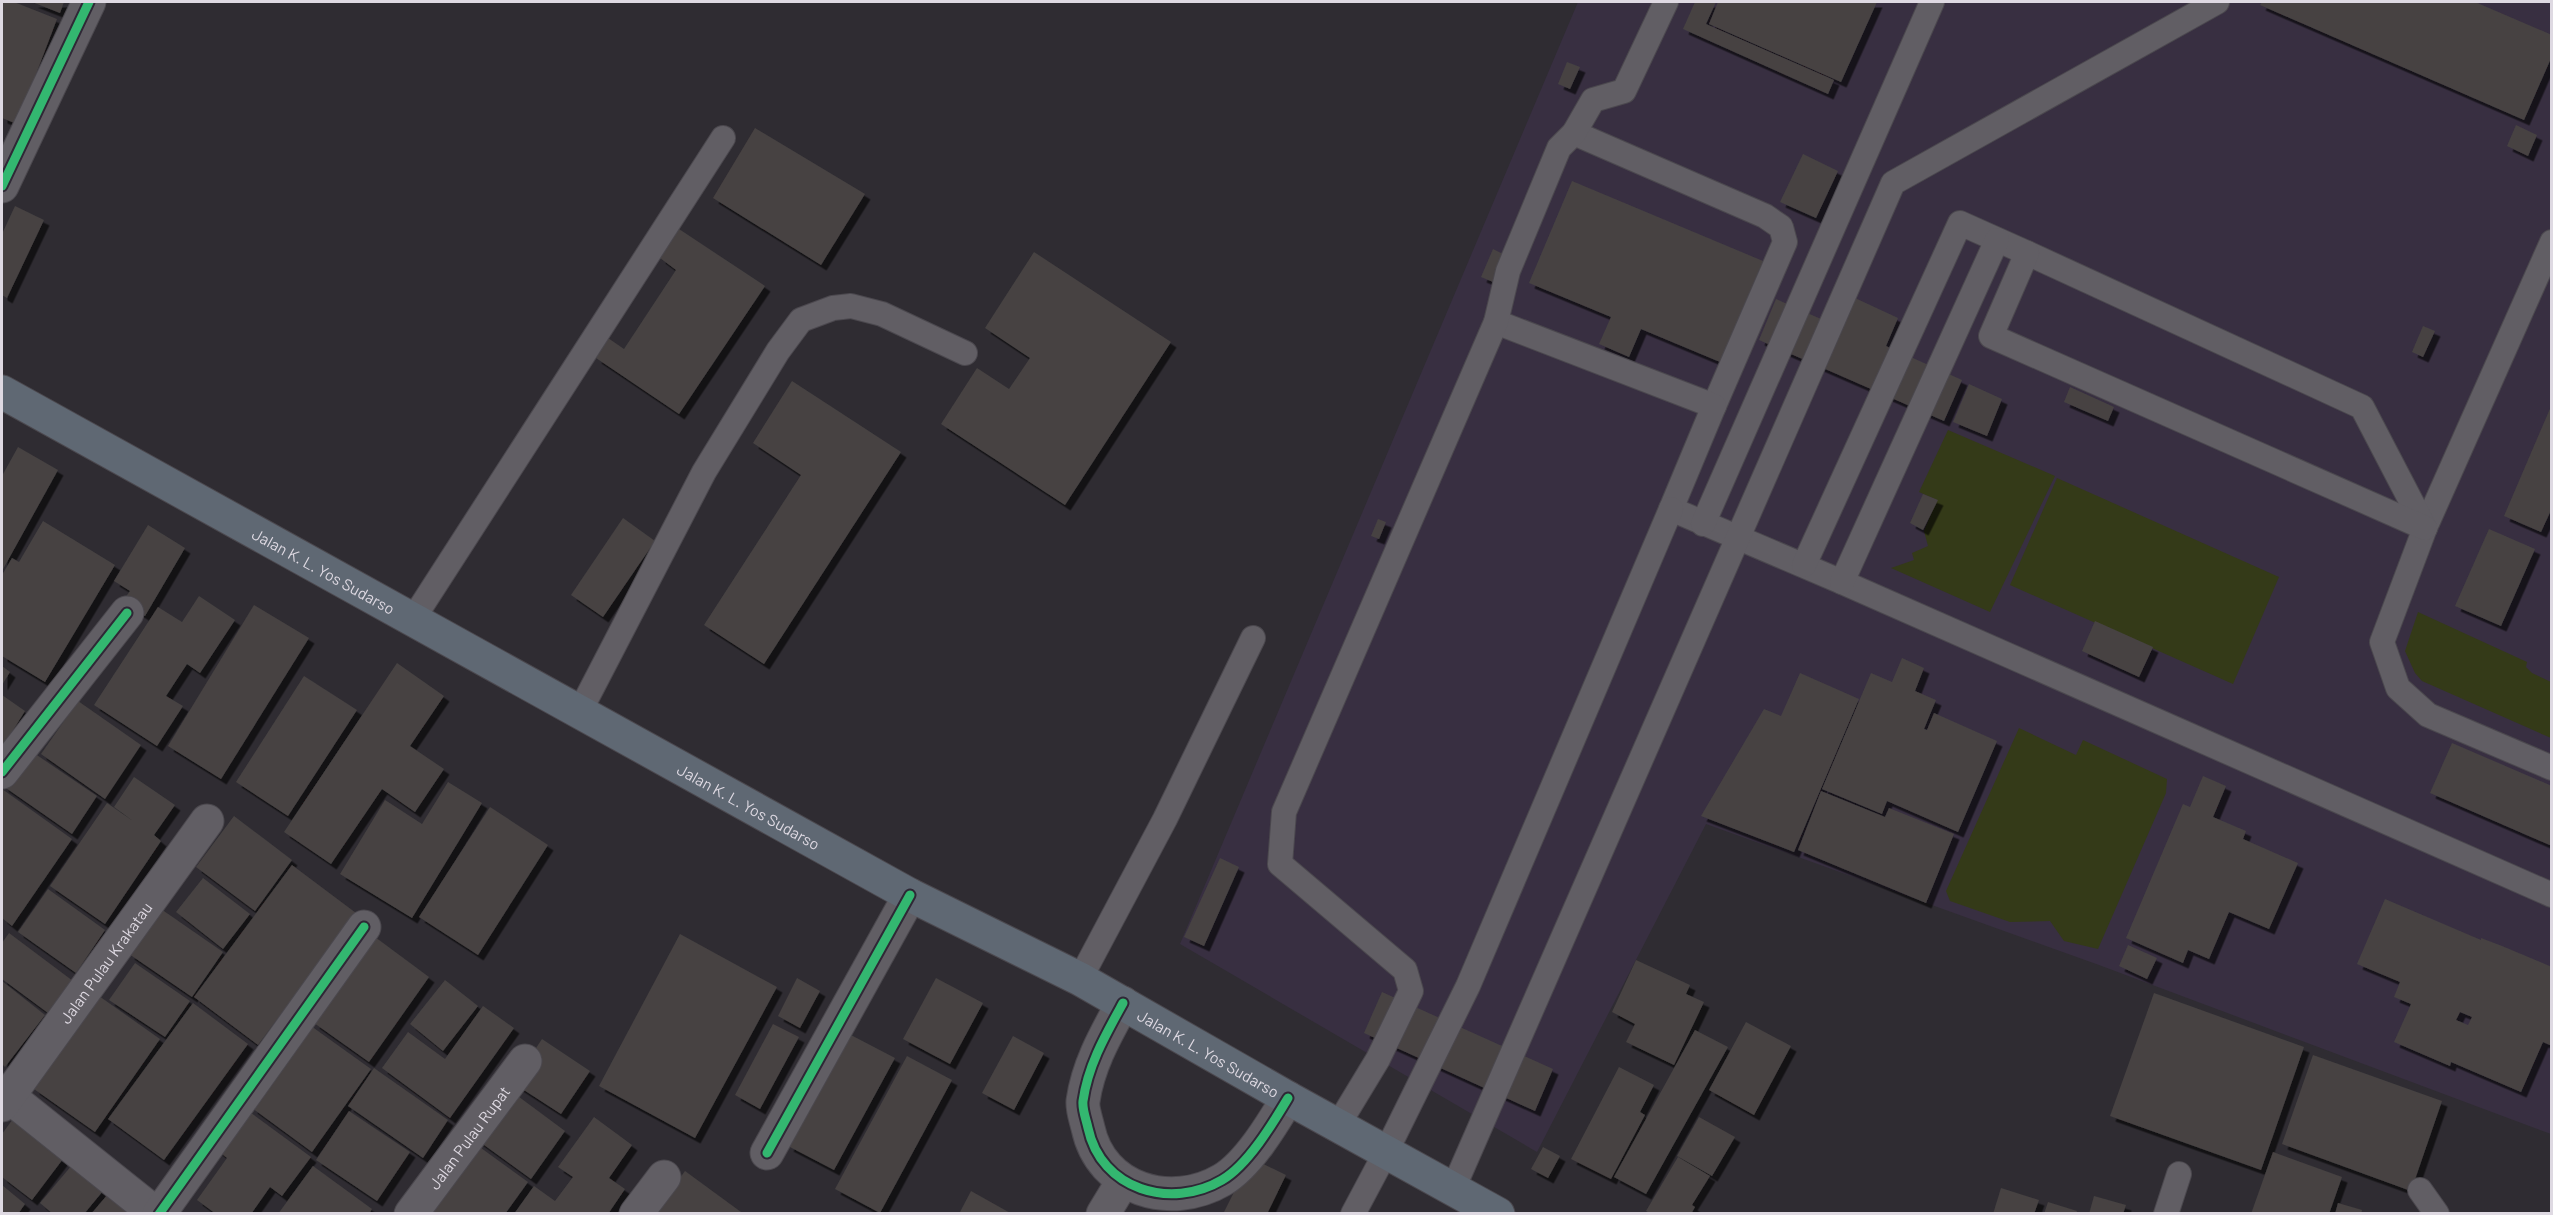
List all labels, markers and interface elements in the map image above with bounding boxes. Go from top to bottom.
street label: Jalan K. L. Yos Sudarso [249,523,399,617]
street label: Jalan K. L. Yos Sudarso [674,759,824,853]
street label: Jalan Pulau Krakatau [55,898,155,1027]
street label: Jalan K. L. Yos Sudarso [1135,1005,1283,1101]
street label: Jalan Pulau Rupat [424,1082,513,1192]

